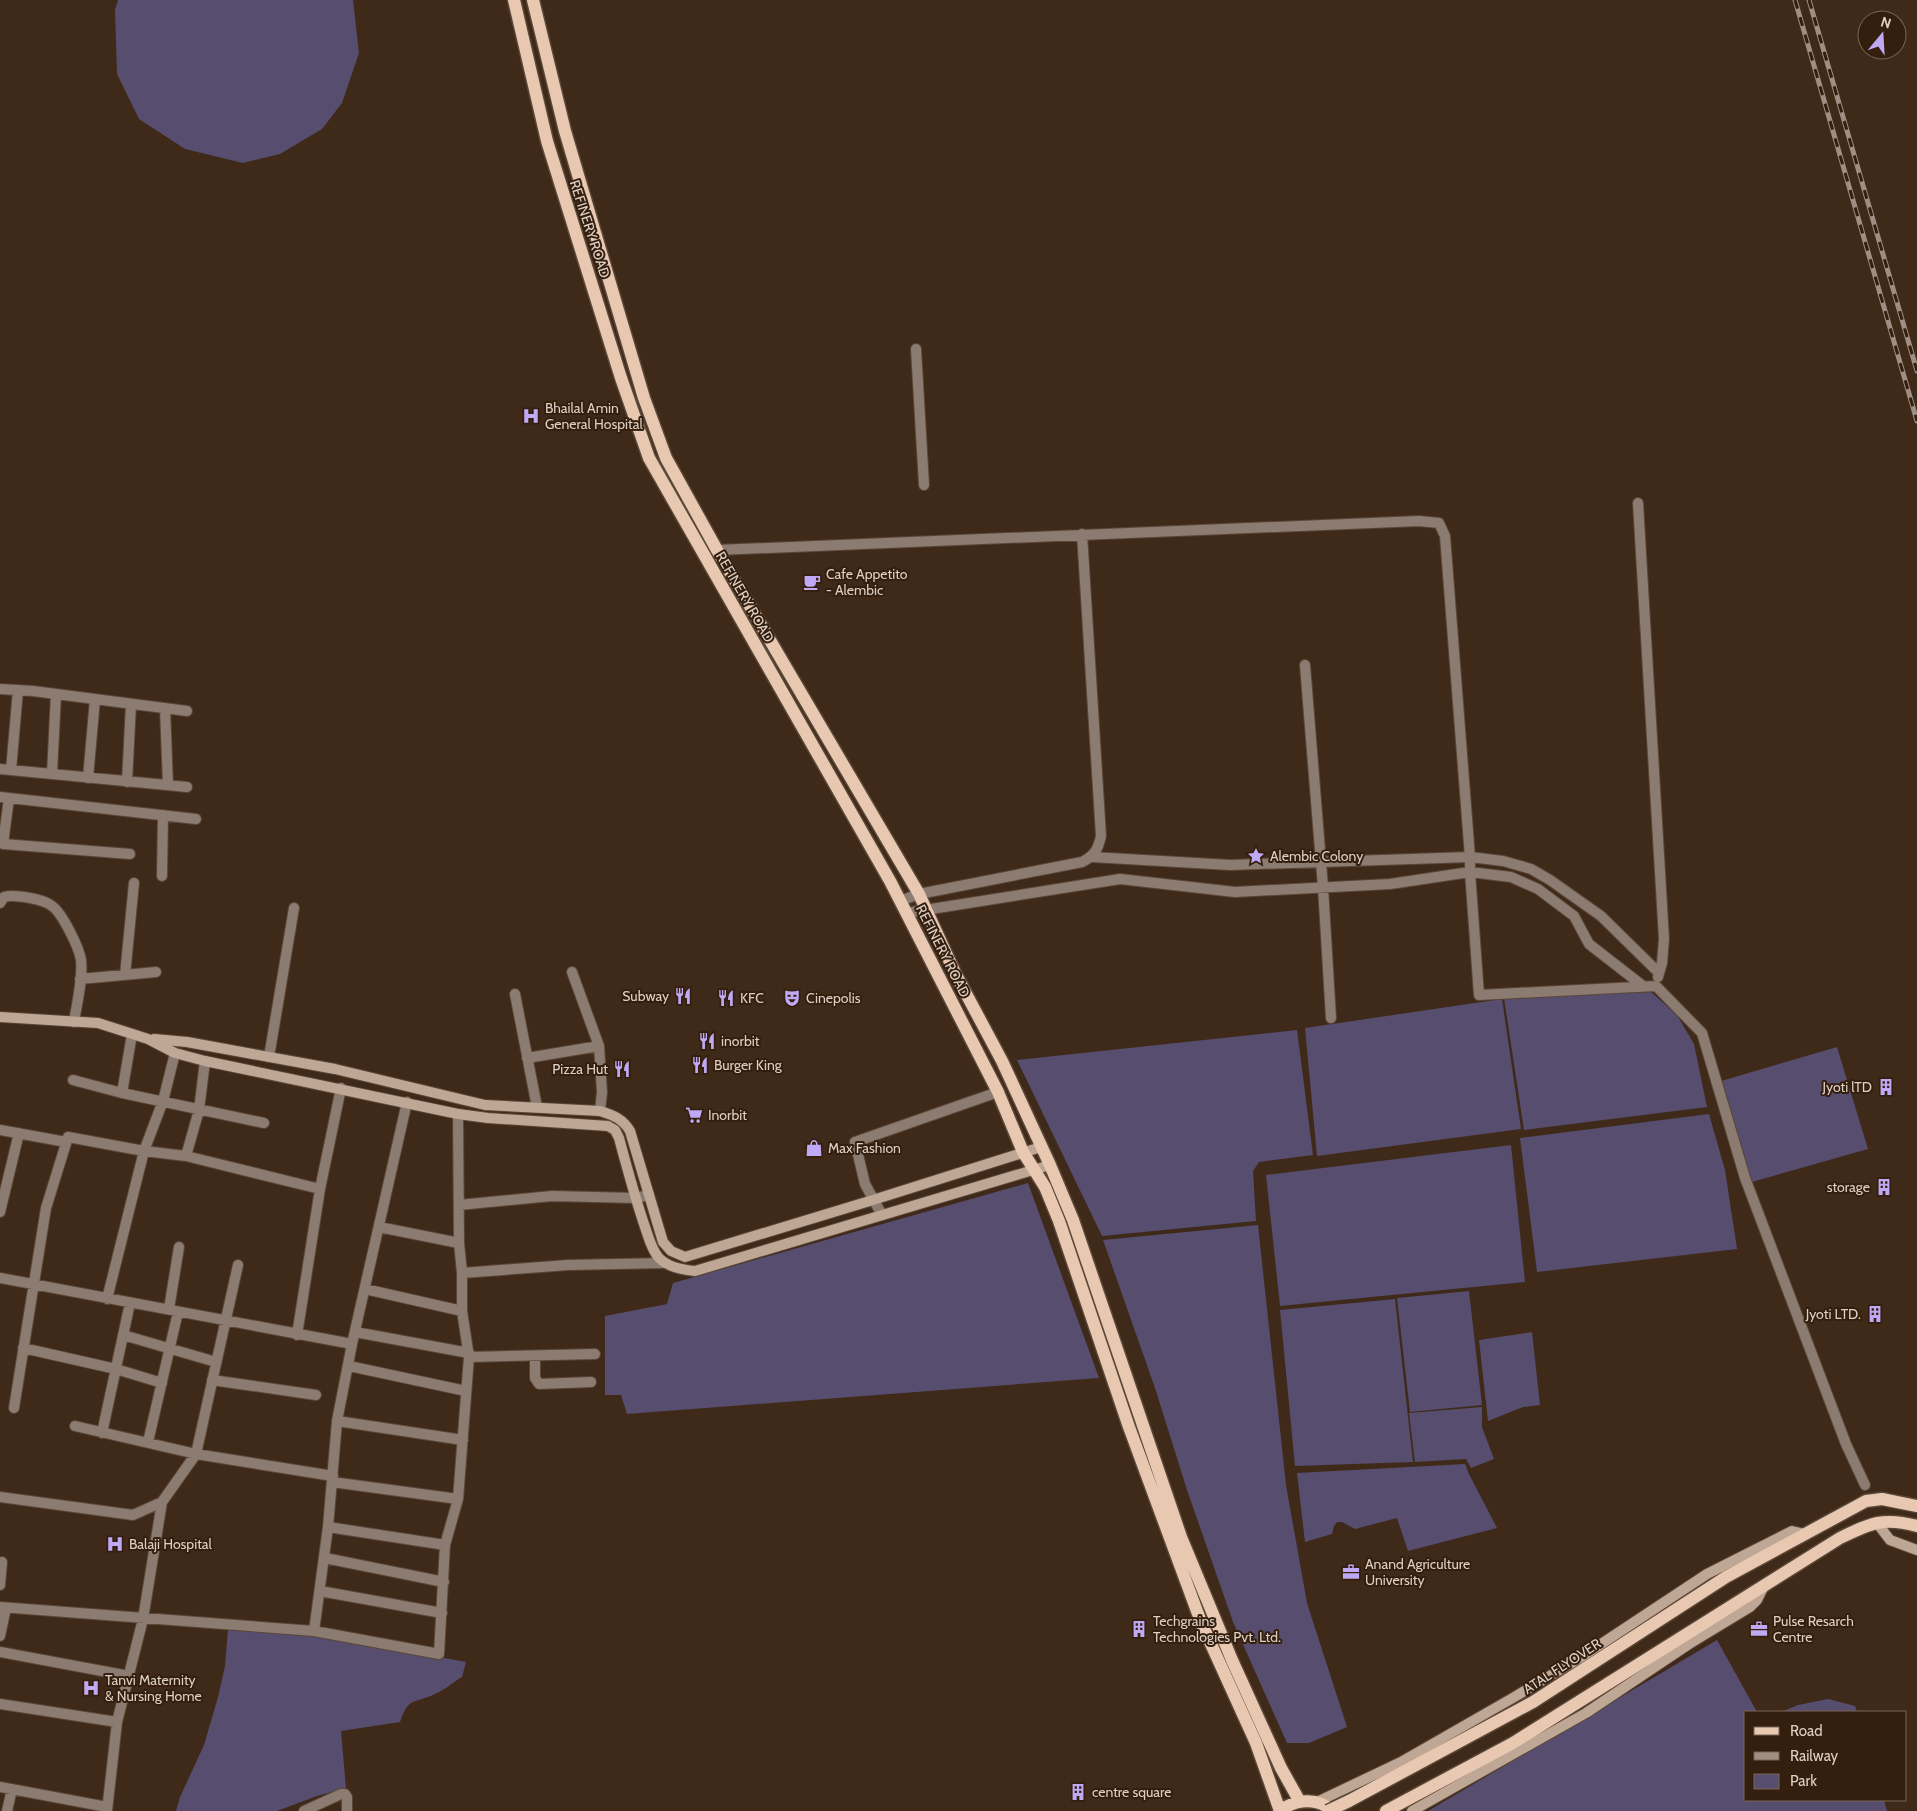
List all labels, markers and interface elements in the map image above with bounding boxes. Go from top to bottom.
north arrow [1857,10,1907,60]
text: N [1879,13,1894,33]
street label: REFINERY ROAD [566,178,614,280]
place label: Bhailal Amin General Hospital [545,399,643,433]
hospital icon: Bhailal Amin General Hospital [521,406,541,426]
street label: REFINERY ROAD [712,548,778,646]
place label: Cafe Appetito - Alembic [826,565,908,599]
cafe icon: Cafe Appetito - Alembic [802,572,822,592]
place icon: Alembic Colony [1246,846,1266,866]
place label: Alembic Colony [1270,847,1363,865]
street label: REFINERY ROAD [912,901,974,1001]
restaurant icon: Subway [673,986,693,1006]
place label: Subway [622,987,669,1005]
restaurant icon: KFC [716,988,736,1008]
theatre icon: Cinepolis [782,988,802,1008]
place label: KFC [740,989,764,1007]
place label: Cinepolis [806,989,861,1007]
restaurant icon: inorbit [697,1031,717,1051]
place label: inorbit [721,1032,760,1050]
restaurant icon: Burger King [690,1055,710,1075]
place label: Burger King [714,1056,783,1074]
restaurant icon: Pizza Hut [612,1059,632,1079]
place label: Pizza Hut [552,1060,608,1078]
building icon: Jyoti lTD [1876,1077,1896,1097]
place label: Jyoti lTD [1822,1078,1872,1096]
supermarket icon: Inorbit [684,1105,704,1125]
place label: Inorbit [708,1106,747,1124]
shop icon: Max Fashion [804,1138,824,1158]
place label: Max Fashion [828,1139,901,1157]
building icon: storage [1874,1177,1894,1197]
place label: storage [1827,1178,1870,1196]
building icon: Jyoti LTD. [1865,1304,1885,1324]
place label: Jyoti LTD. [1805,1305,1861,1323]
hospital icon: Balaji Hospital [105,1534,125,1554]
place label: Balaji Hospital [129,1535,213,1553]
place label: Anand Agriculture University [1365,1555,1470,1589]
office icon: Anand Agriculture University [1341,1562,1361,1582]
place label: Techgrains Technologies Pvt. Ltd. [1153,1612,1281,1646]
place label: Pulse Resarch Centre [1773,1612,1854,1646]
building icon: Techgrains Technologies Pvt. Ltd. [1129,1619,1149,1639]
office icon: Pulse Resarch Centre [1749,1619,1769,1639]
street label: ATAL FLYOVER [1520,1634,1605,1698]
place label: Tanvi Maternity & Nursing Home [105,1671,202,1705]
hospital icon: Tanvi Maternity & Nursing Home [81,1678,101,1698]
legend [1744,1711,1907,1801]
text: Road [1790,1722,1823,1740]
text: Railway [1790,1747,1839,1765]
text: Park [1790,1772,1817,1790]
building icon: centre square [1068,1782,1088,1802]
place label: centre square [1092,1783,1171,1801]

